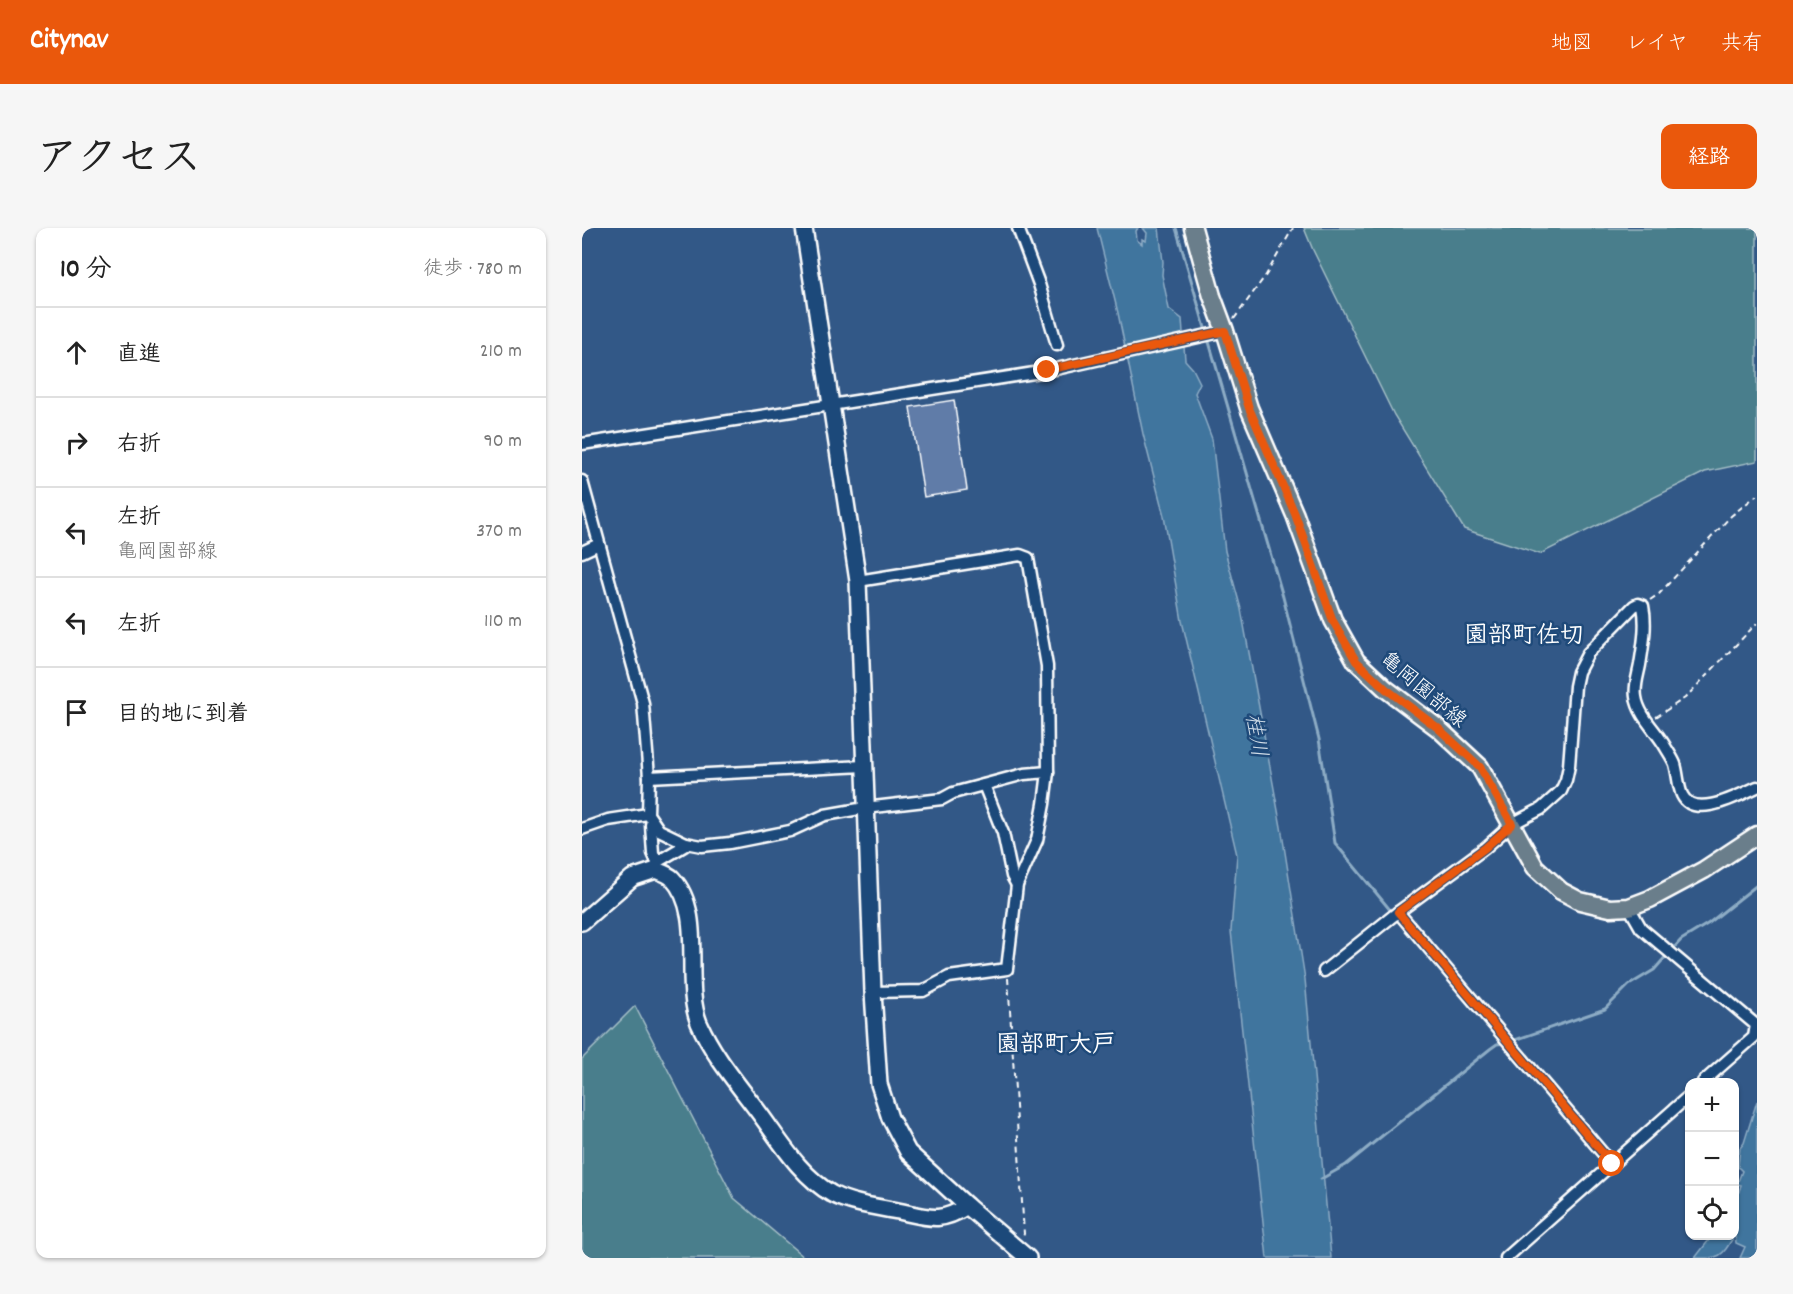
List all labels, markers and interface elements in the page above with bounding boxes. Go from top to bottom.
text: Citynav [30,22,108,62]
text: 地図 [1551,30,1593,60]
text: レイヤ [1626,30,1688,60]
text: 共有 [1721,30,1763,60]
button: 経路 [1661,124,1757,189]
text: アクセス [36,132,201,192]
text: 10 分 [60,252,112,289]
text: 徒歩 · 780 m [423,256,522,284]
icon: ahead [60,336,93,369]
text: 210 m [480,338,522,366]
text: 直進 [117,340,161,371]
route end [1033,356,1059,382]
icon: right [60,426,93,459]
text: 90 m [484,428,522,456]
text: 右折 [117,430,161,461]
text: 左折 [117,503,161,534]
icon: left [60,516,93,549]
text: 370 m [476,518,522,546]
text: 亀岡園部線 [117,539,217,567]
icon: left [60,606,93,639]
text: 110 m [484,608,522,636]
text: 左折 [117,610,161,641]
district label: 園部町佐切 [1464,620,1584,654]
street label: 亀岡園部線 [1372,646,1472,737]
icon: arrive [60,696,93,729]
text: 目的地に到着 [117,700,249,731]
water label: 桂川 [1236,711,1273,760]
district label: 園部町大戸 [996,1029,1116,1063]
map controls [1685,1078,1739,1240]
button: + [1685,1078,1739,1132]
button: − [1685,1132,1739,1186]
route start [1598,1150,1624,1176]
button: locate [1685,1186,1739,1240]

